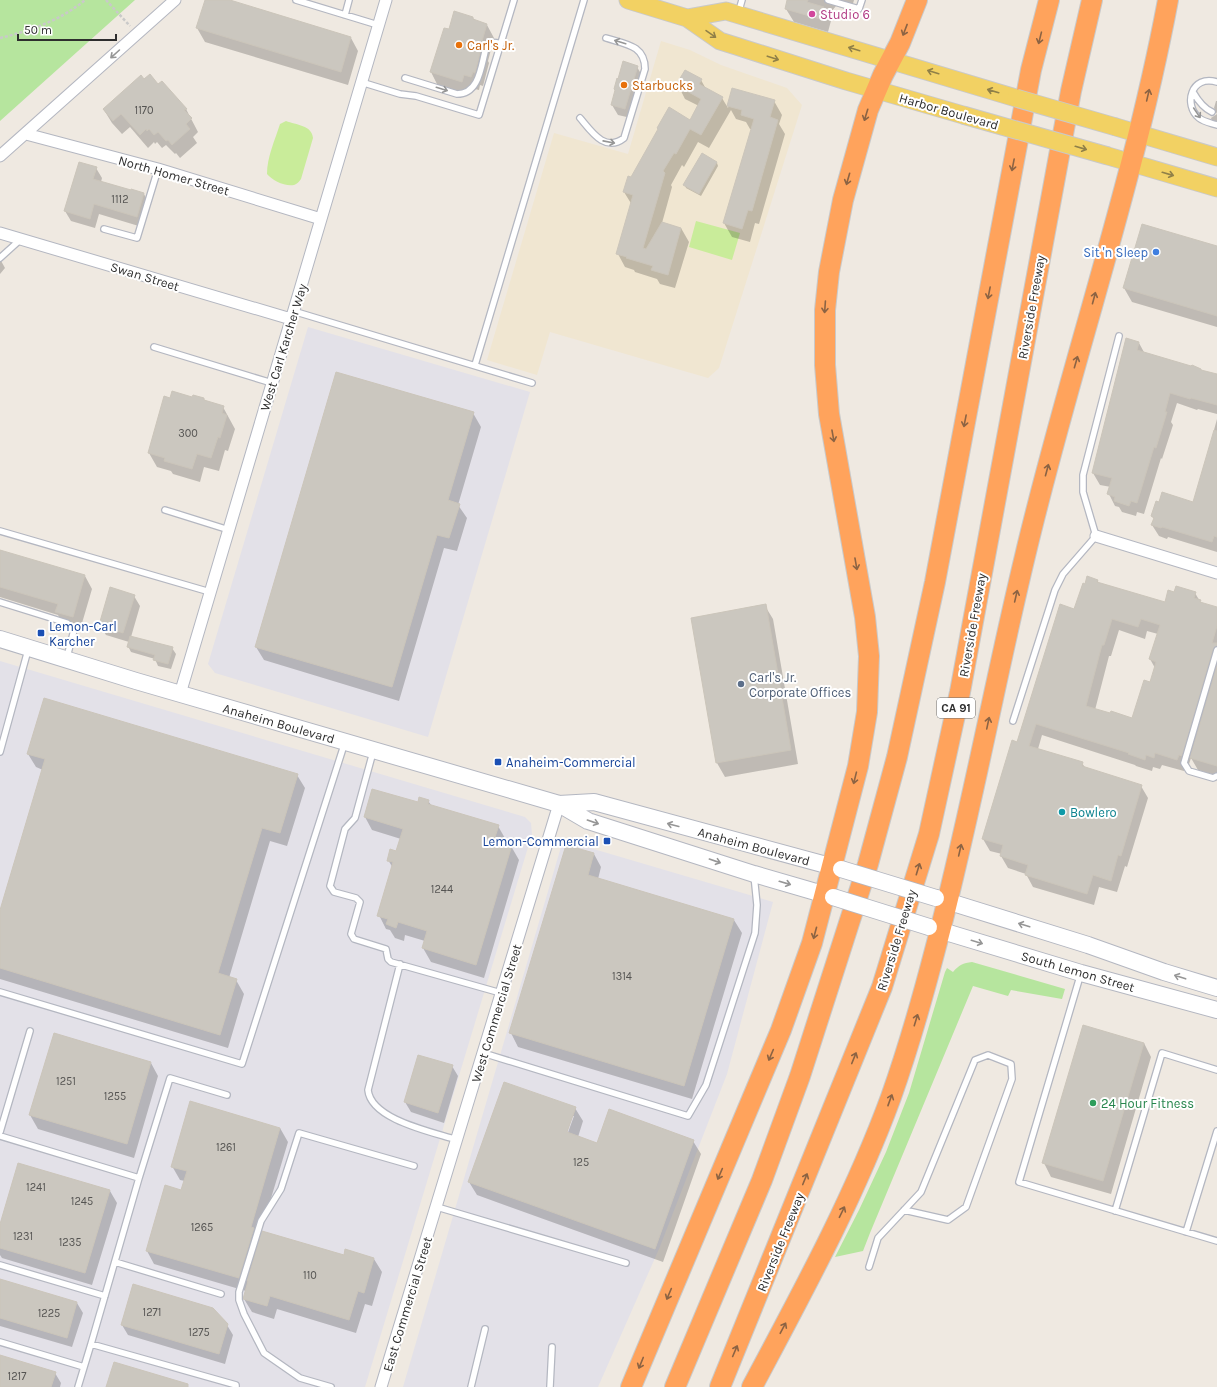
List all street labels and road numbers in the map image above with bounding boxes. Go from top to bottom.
street label: Harbor Boulevard [897,90,1000,133]
street label: North Homer Street [117,152,231,199]
street label: Riverside Freeway [1015,254,1048,360]
street label: Swan Street [109,259,181,294]
street label: West Carl Karcher Way [257,282,310,413]
street label: Riverside Freeway [956,572,989,678]
road number: CA 91 [937,698,975,718]
street label: Anaheim Boulevard [221,700,336,747]
street label: Anaheim Boulevard [696,824,812,869]
street label: Riverside Freeway [874,888,919,993]
street label: West Commercial Street [468,942,525,1084]
street label: South Lemon Street [1019,948,1136,995]
street label: Riverside Freeway [754,1191,807,1294]
street label: East Commercial Street [380,1235,435,1373]

